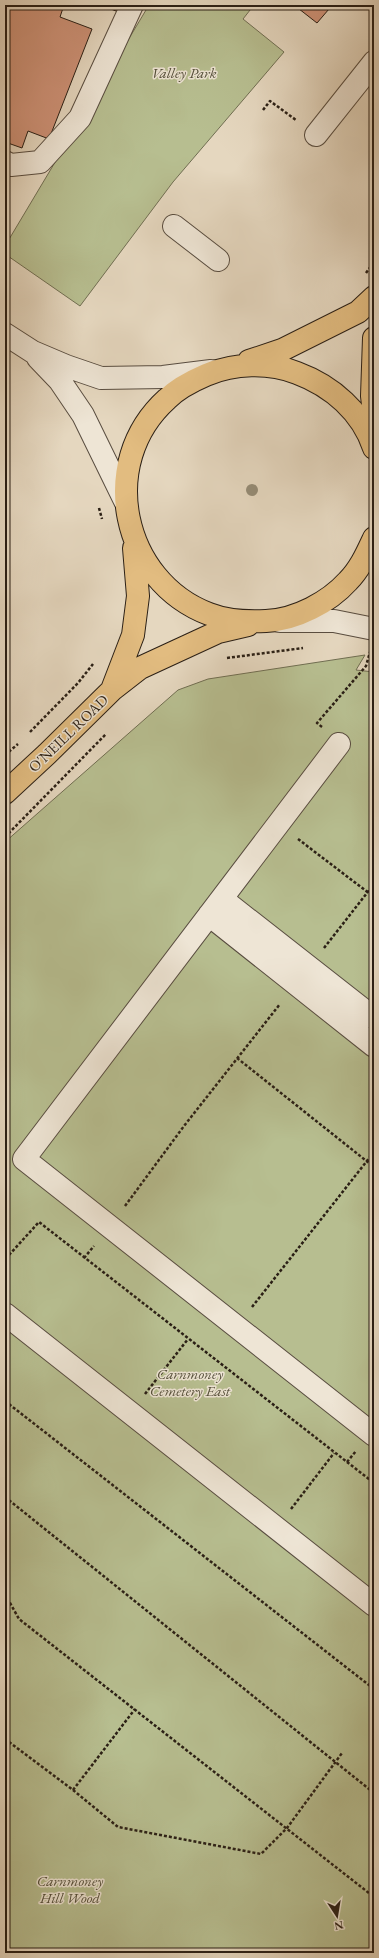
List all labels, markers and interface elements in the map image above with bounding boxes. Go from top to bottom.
park label: Valley Park [151,63,217,82]
street label: O'NEILL ROAD [24,690,112,776]
park label: Carnmoney Cemetery East [150,1364,231,1400]
park label: Carnmoney Hill Wood [37,1871,103,1907]
north arrow [317,1896,357,1936]
text: N [333,1918,345,1934]

